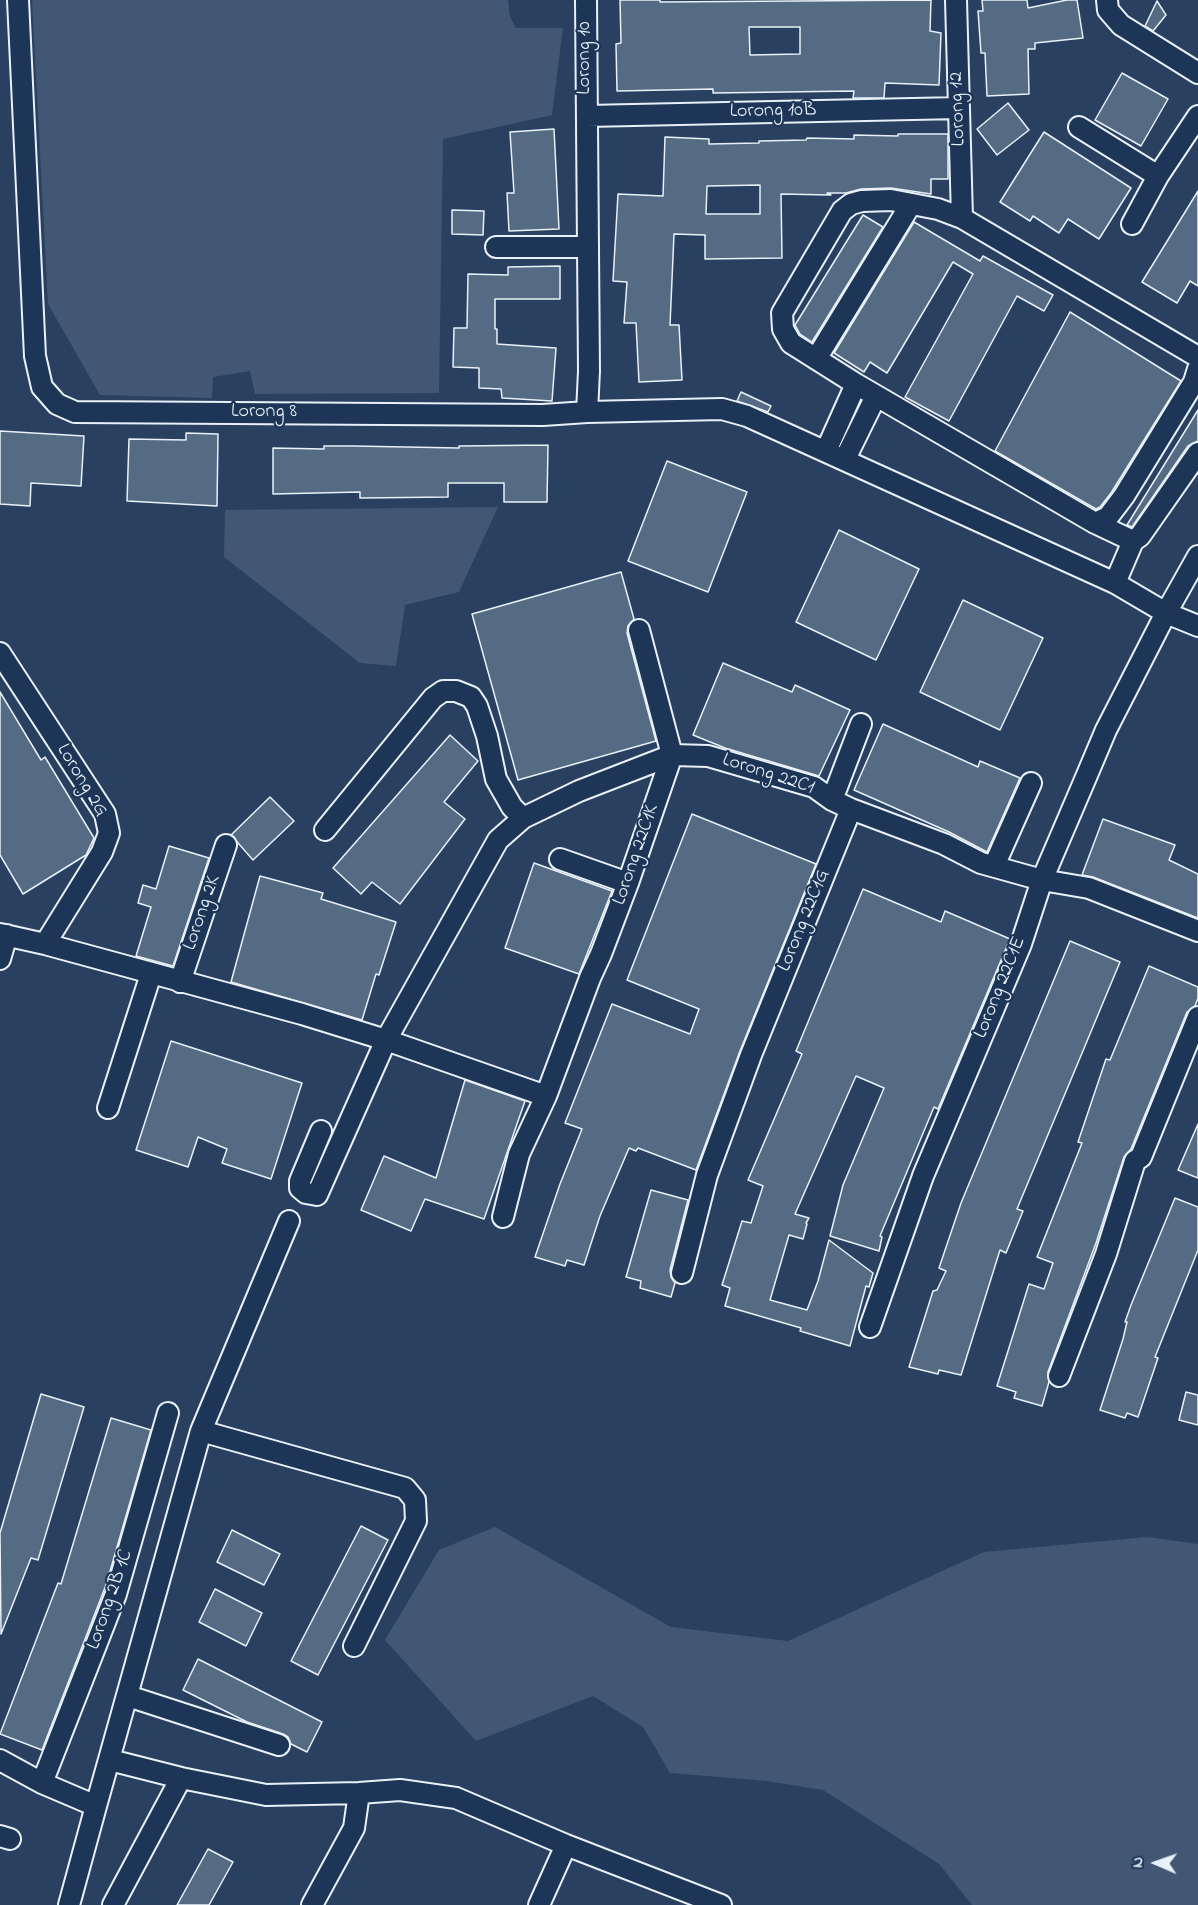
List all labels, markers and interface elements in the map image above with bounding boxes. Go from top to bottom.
street label: Lorong 10 [574,21,598,95]
street label: Lorong 12 [946,71,972,147]
street label: Lorong 10B [729,99,817,125]
street label: Lorong 8 [231,401,297,425]
street label: Lorong 2G [50,740,112,822]
street label: Lorong 22C1 [719,749,817,801]
street label: Lorong 22C1K [609,801,665,909]
street label: Lorong 22C1G [774,866,836,976]
street label: Lorong 2K [179,872,227,954]
street label: Lorong 22C1E [970,934,1032,1042]
street label: Lorong 2B 1C [83,1547,139,1653]
north arrow [1126,1833,1186,1893]
text: N [1126,1857,1150,1868]

